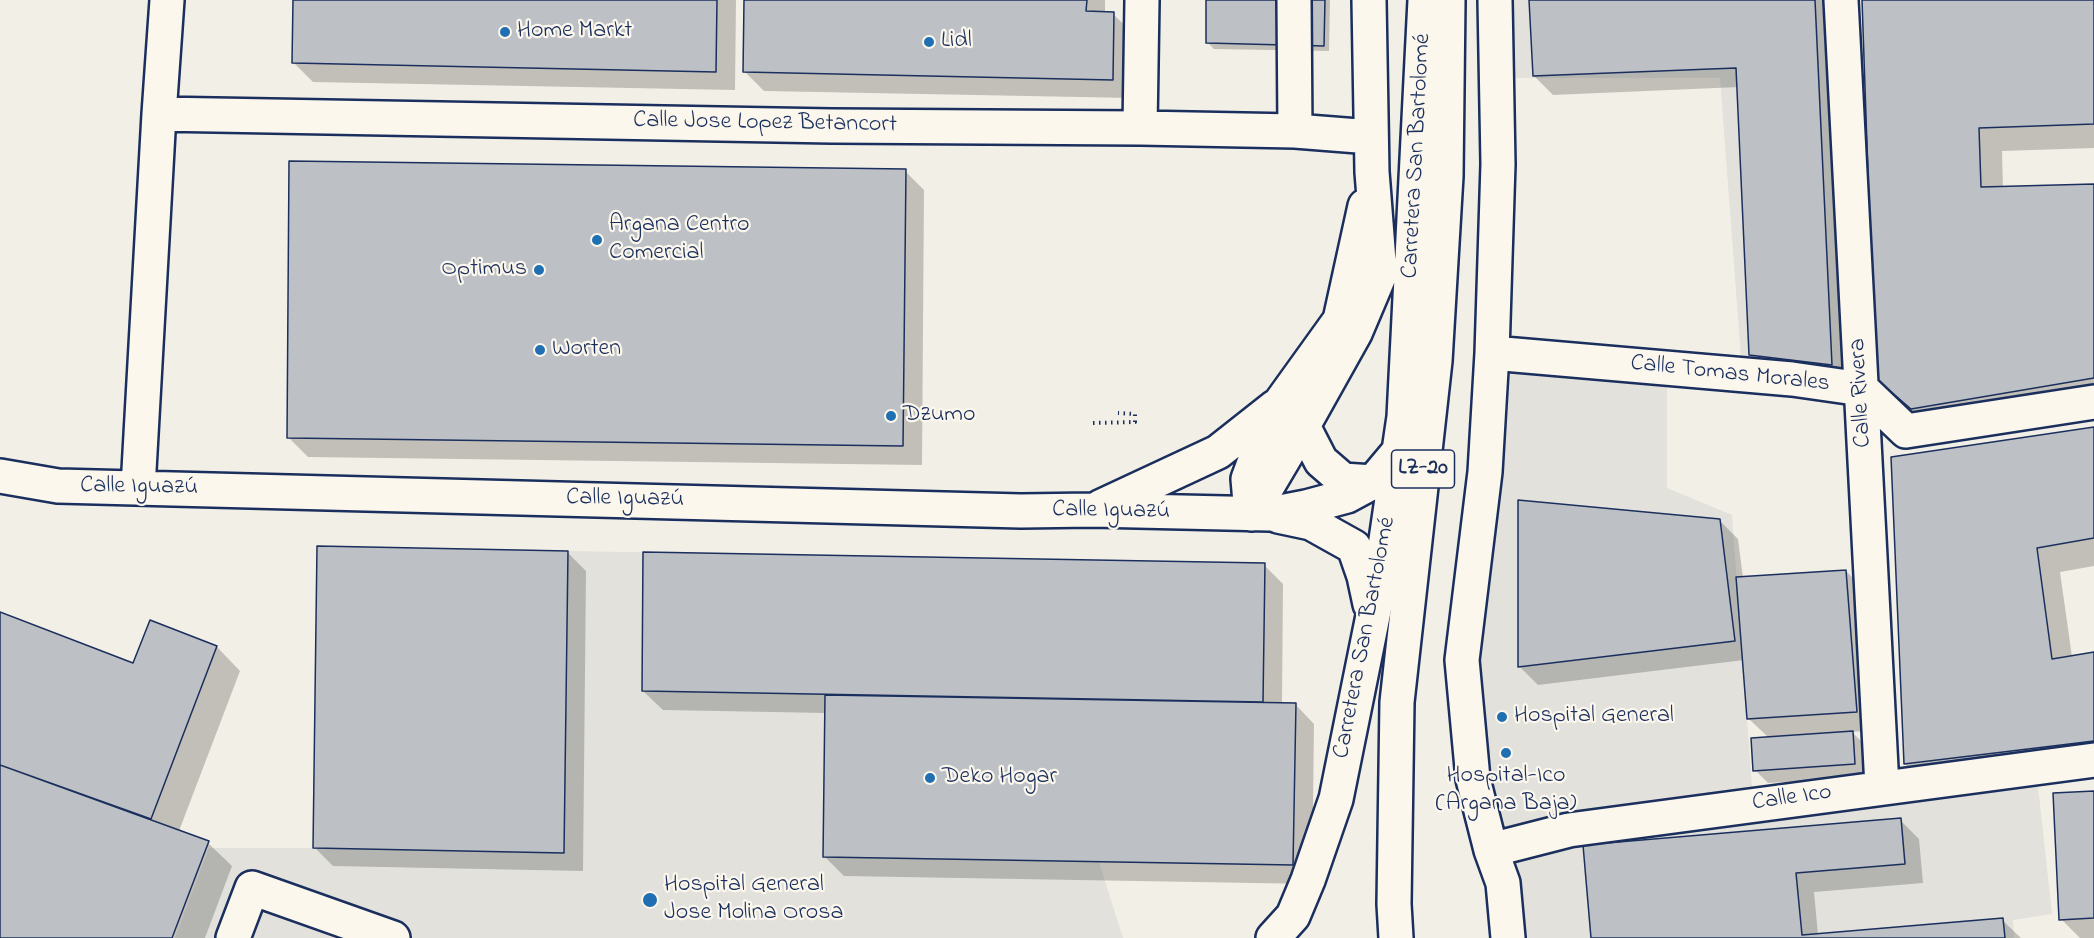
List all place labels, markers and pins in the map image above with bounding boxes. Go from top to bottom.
place label: Home Markt [517,18,632,46]
marker: Home Markt [498,25,512,39]
place label: Lidl [941,28,972,56]
marker: Lidl [922,35,936,49]
place label: Argana Centro Comercial [609,212,750,268]
marker: Argana Centro Comercial [590,233,604,247]
place label: Optimus [441,256,527,284]
marker: Optimus [532,263,546,277]
place label: Worten [552,336,621,364]
marker: Worten [533,343,547,357]
place label: Dzumo [903,402,975,430]
marker: Dzumo [884,409,898,423]
place label: Hospital General [1514,703,1674,731]
marker: Hospital General [1495,710,1509,724]
marker: Hospital-Ico (Argana Baja) [1499,746,1513,760]
place label: Hospital-Ico (Argana Baja) [1436,763,1576,819]
place label: Deko Hogar [942,764,1057,792]
marker: Deko Hogar [923,771,937,785]
place label: Hospital General Jose Molina Orosa [664,872,843,928]
marker: Hospital General Jose Molina Orosa [641,891,659,909]

